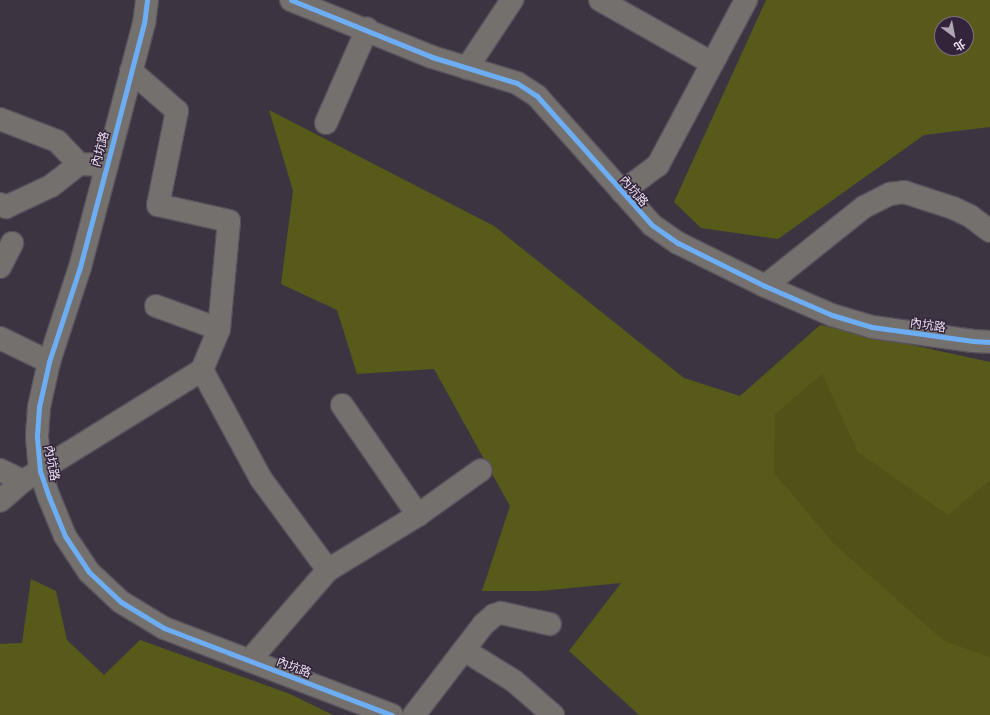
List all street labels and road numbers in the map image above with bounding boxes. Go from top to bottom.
street label: 內坑路 [88,130,112,168]
street label: 內坑路 [617,173,651,209]
street label: 內坑路 [909,315,947,335]
street label: 內坑路 [41,444,63,482]
street label: 內坑路 [275,654,313,680]

